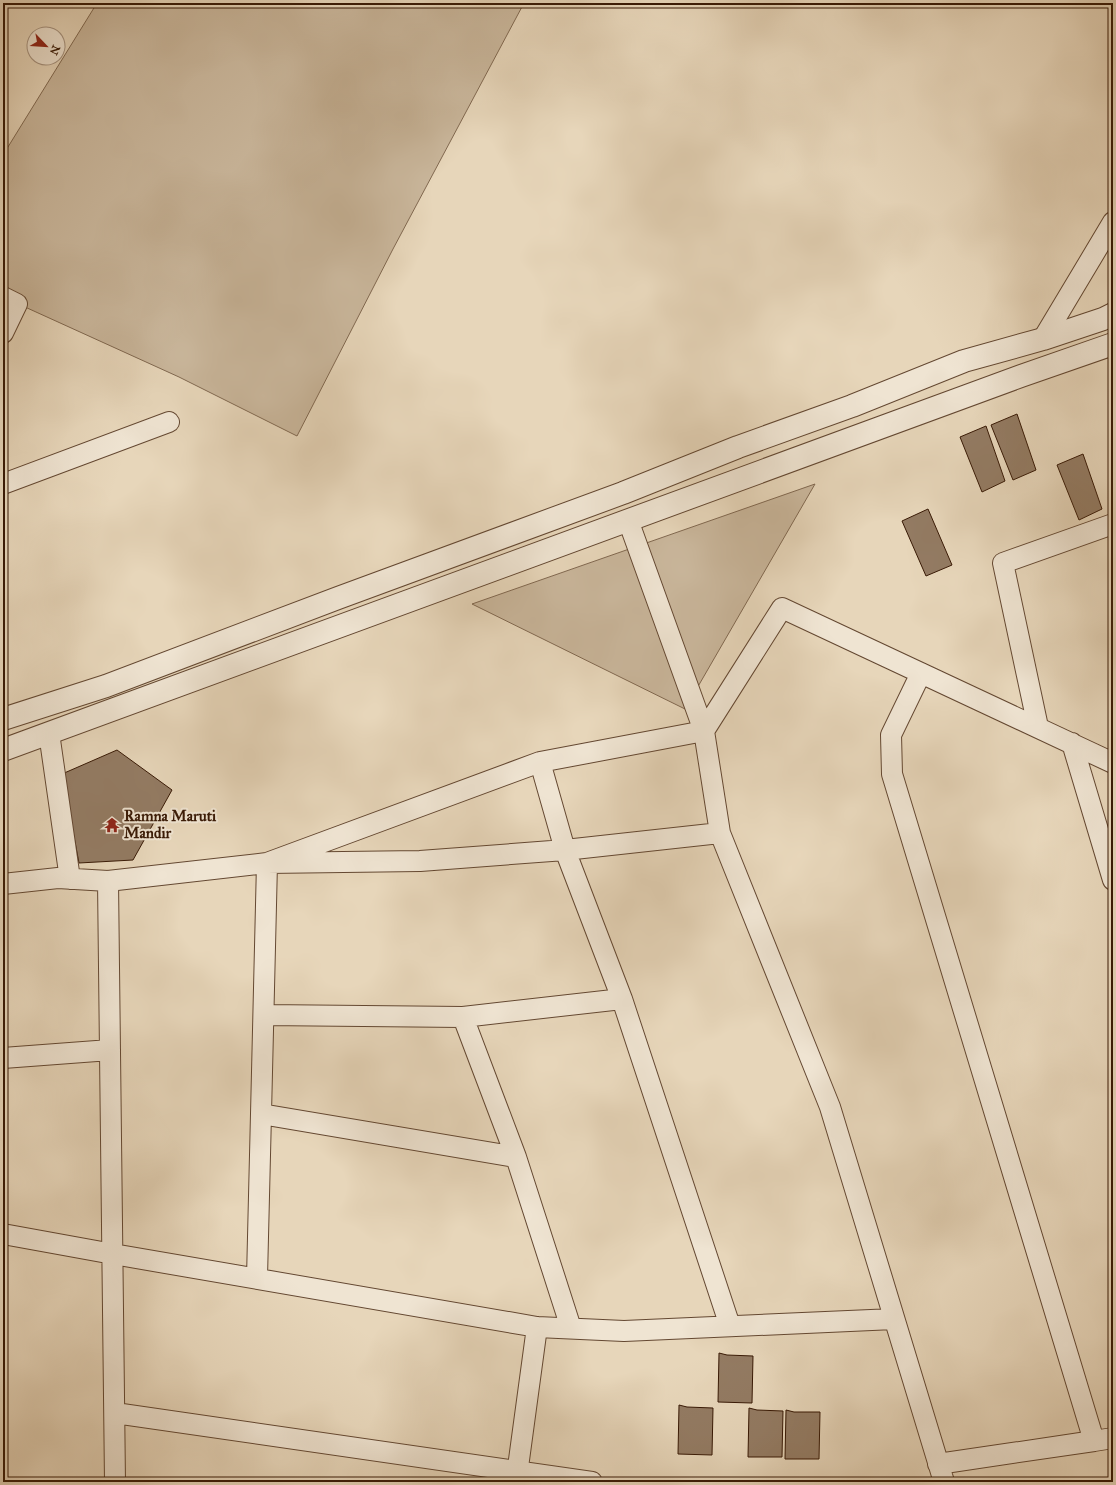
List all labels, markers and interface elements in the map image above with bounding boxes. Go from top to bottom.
north arrow [26,26,66,66]
text: N [46,43,62,58]
place label: Ramna Maruti Mandir [124,807,217,842]
temple icon: Ramna Maruti Mandir [103,816,121,834]

